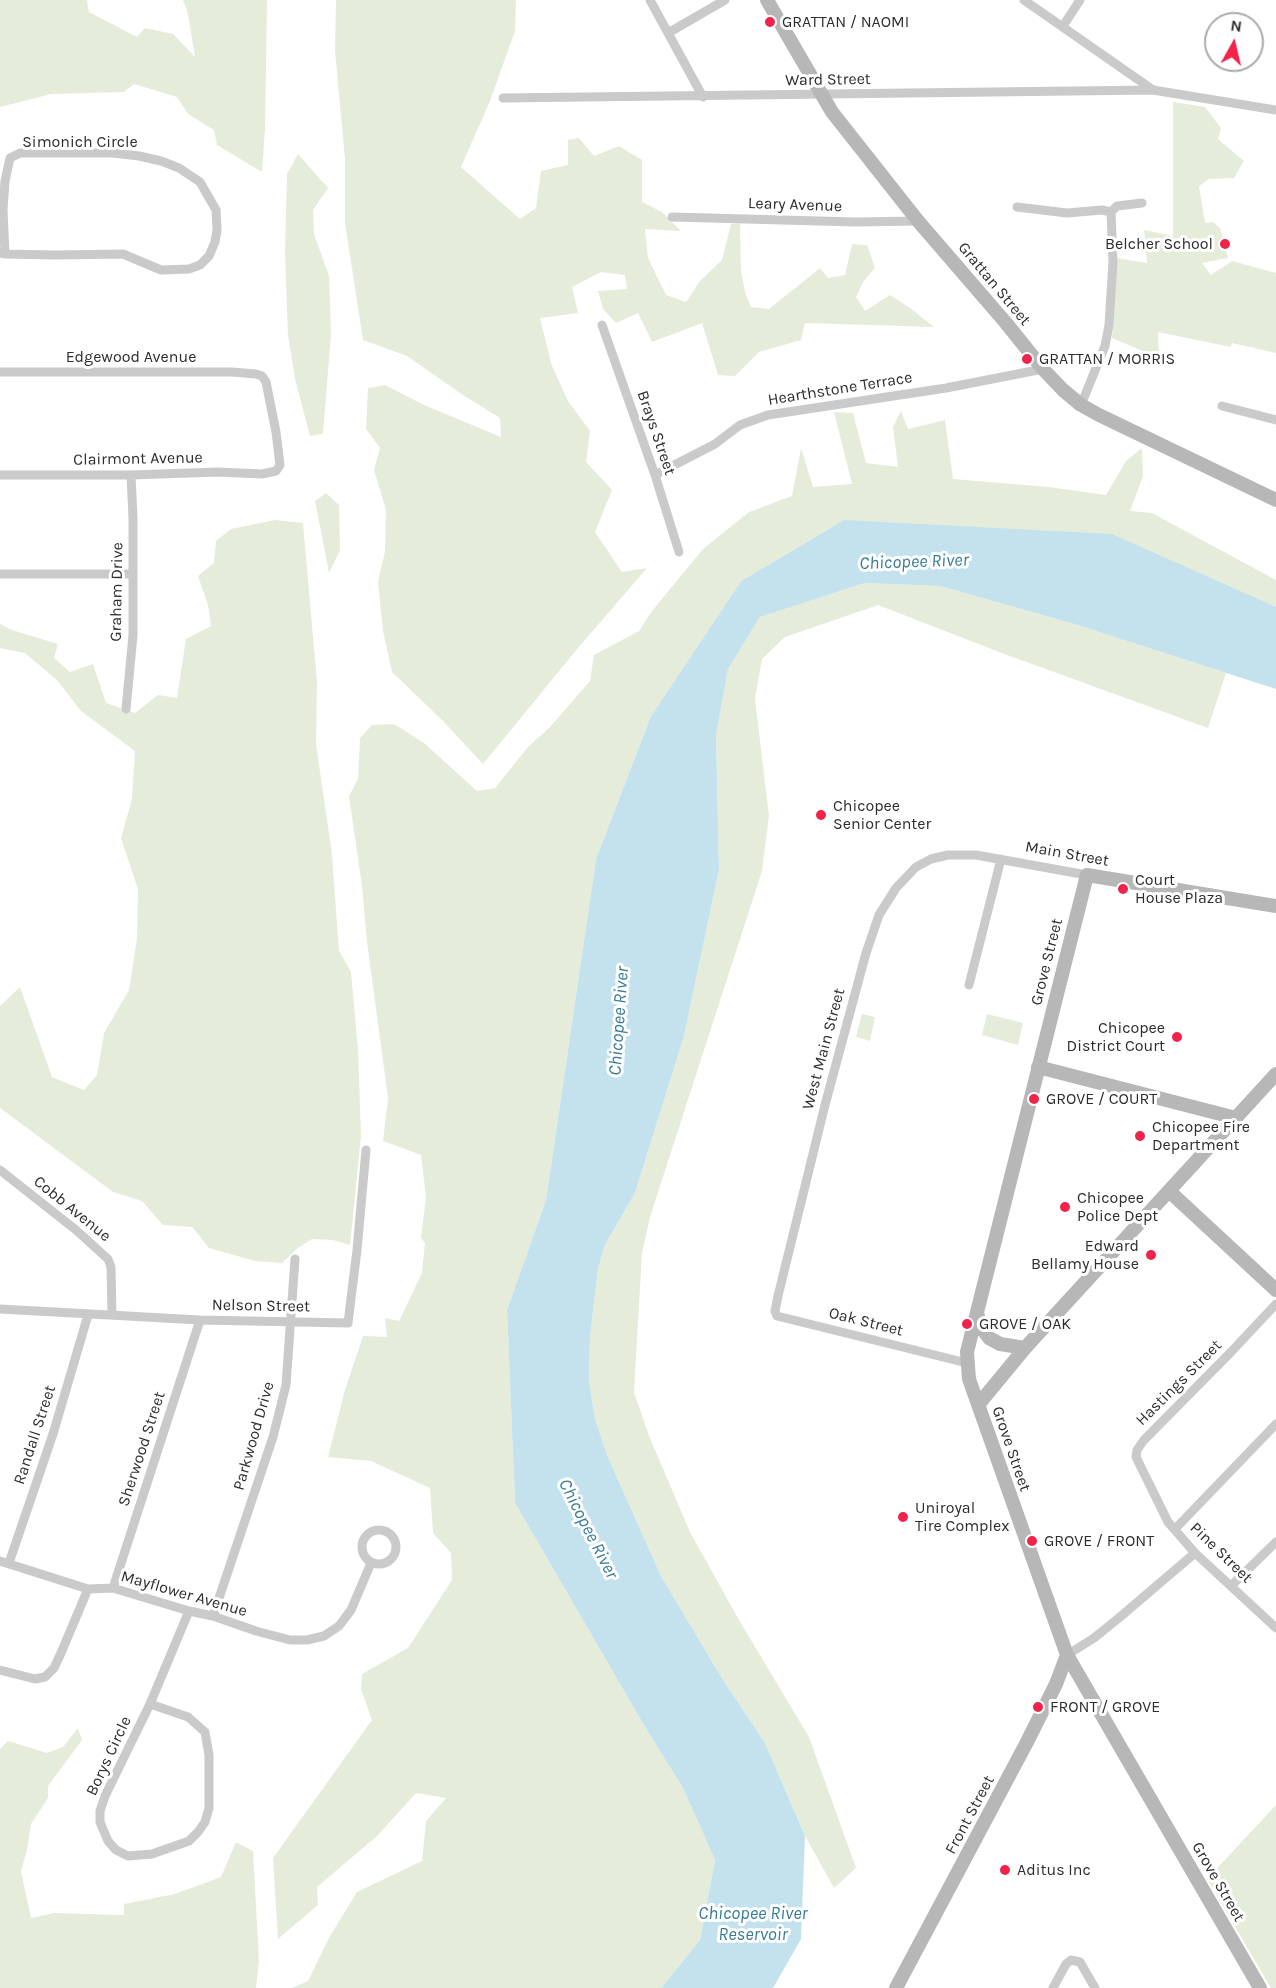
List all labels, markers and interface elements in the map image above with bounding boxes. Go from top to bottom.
place label: GRATTAN / NAOMI [782,12,909,32]
north arrow [1204,12,1264,72]
marker: GRATTAN / NAOMI [763,15,777,29]
text: N [1229,15,1243,36]
street label: Ward Street [785,70,871,90]
street label: Simonich Circle [22,132,138,152]
street label: Leary Avenue [748,194,842,216]
place label: Belcher School [1105,234,1213,254]
marker: Belcher School [1218,237,1232,251]
street label: Grattan Street [954,238,1034,330]
street label: Edgewood Avenue [66,347,196,367]
place label: GRATTAN / MORRIS [1039,349,1175,369]
marker: GRATTAN / MORRIS [1020,352,1034,366]
street label: Hearthstone Terrace [766,368,914,410]
street label: Brays Street [633,388,679,478]
street label: Clairmont Avenue [73,448,203,470]
street label: Graham Drive [107,542,127,642]
water label: Chicopee River [859,549,969,575]
place label: Chicopee Senior Center [833,796,931,834]
marker: Chicopee Senior Center [814,808,828,822]
street label: Main Street [1024,837,1110,871]
place label: Court House Plaza [1135,870,1223,908]
marker: Court House Plaza [1116,882,1130,896]
street label: Grove Street [1027,917,1067,1007]
water label: Chicopee River [604,966,634,1076]
street label: West Main Street [799,986,849,1112]
place label: Chicopee District Court [1067,1018,1165,1056]
marker: Chicopee District Court [1170,1030,1184,1044]
place label: GROVE / COURT [1046,1089,1157,1109]
marker: GROVE / COURT [1027,1092,1041,1106]
place label: Chicopee Fire Department [1152,1117,1250,1155]
marker: Chicopee Fire Department [1133,1129,1147,1143]
street label: Cobb Avenue [29,1172,115,1246]
place label: Chicopee Police Dept [1077,1188,1158,1226]
marker: Chicopee Police Dept [1058,1200,1072,1214]
place label: Edward Bellamy House [1031,1236,1139,1274]
marker: Edward Bellamy House [1144,1248,1158,1262]
street label: Nelson Street [212,1296,310,1316]
street label: Oak Street [827,1304,905,1340]
place label: GROVE / OAK [979,1314,1071,1334]
marker: GROVE / OAK [960,1317,974,1331]
street label: Hastings Street [1132,1336,1226,1430]
street label: Parkwood Drive [229,1379,279,1493]
street label: Randall Street [10,1383,60,1487]
street label: Sherwood Street [114,1389,170,1509]
street label: Grove Street [987,1404,1035,1494]
water label: Chicopee River [554,1475,622,1583]
place label: Uniroyal Tire Complex [915,1498,1009,1536]
marker: Uniroyal Tire Complex [896,1510,910,1524]
street label: Pine Street [1186,1519,1256,1587]
place label: GROVE / FRONT [1044,1531,1154,1551]
marker: GROVE / FRONT [1025,1534,1039,1548]
street label: Mayflower Avenue [119,1567,249,1621]
place label: FRONT / GROVE [1050,1697,1160,1717]
marker: FRONT / GROVE [1031,1700,1045,1714]
street label: Borys Circle [82,1713,136,1799]
street label: Front Street [941,1772,999,1858]
street label: Grove Street [1187,1839,1249,1925]
place label: Aditus Inc [1017,1860,1091,1880]
marker: Aditus Inc [998,1863,1012,1877]
water label: Chicopee River Reservoir [698,1903,808,1946]

